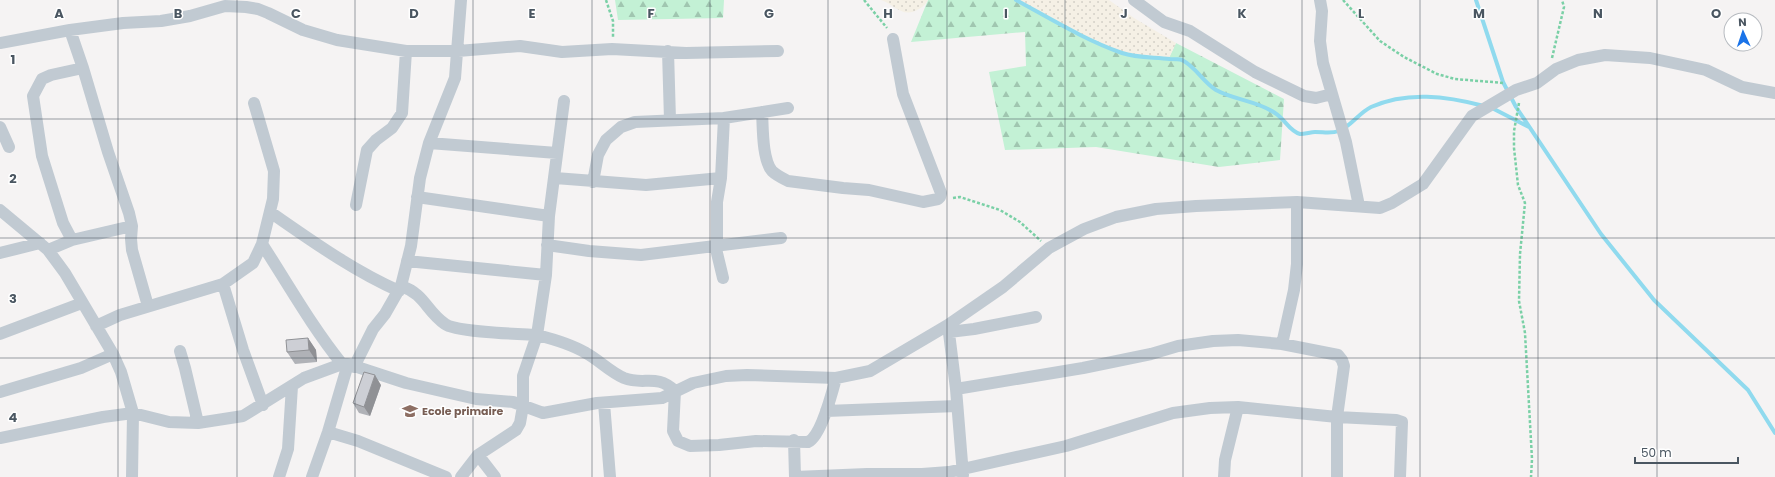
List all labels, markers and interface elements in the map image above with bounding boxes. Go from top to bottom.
text: A [54,4,64,23]
text: B [174,4,183,23]
text: C [291,4,301,23]
text: D [409,4,419,23]
text: E [528,4,536,23]
text: F [647,4,655,23]
text: G [764,4,774,23]
text: H [883,4,893,23]
text: I [1004,4,1008,23]
text: J [1120,4,1128,23]
text: K [1237,4,1247,23]
text: L [1358,4,1364,23]
text: M [1473,4,1485,23]
text: N [1593,4,1603,23]
text: O [1711,4,1721,23]
north arrow [1723,12,1763,52]
text: N [1738,14,1747,30]
text: 1 [11,50,15,69]
text: 2 [9,169,17,188]
text: 3 [9,289,17,308]
school or university icon: Ecole primaire [401,402,419,420]
place label: Ecole primaire [422,403,503,419]
text: 4 [9,408,18,427]
scale bar [1635,439,1738,465]
text: 50 m [1641,444,1672,461]

